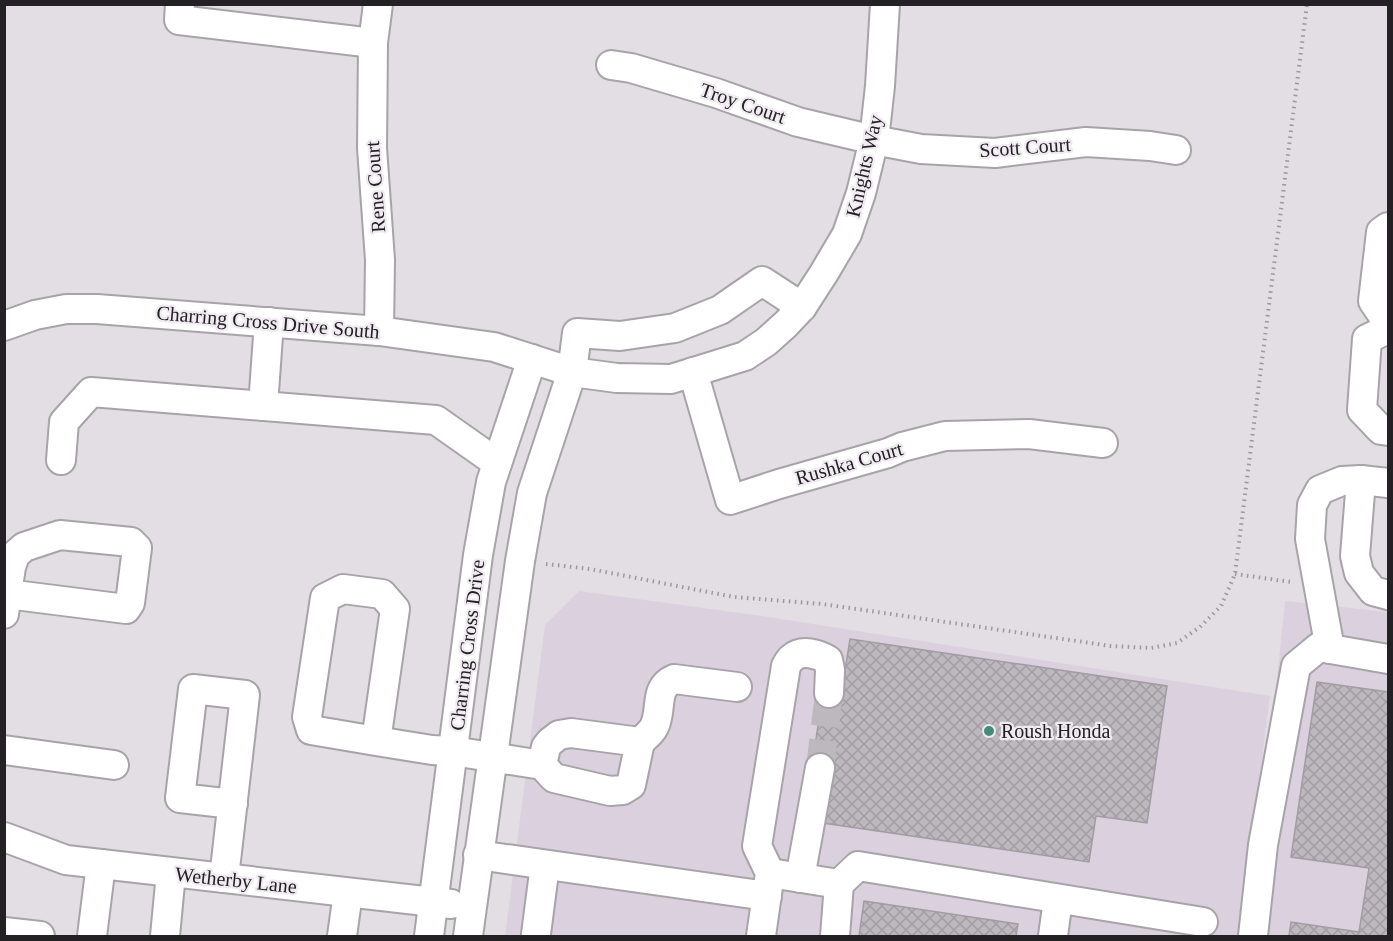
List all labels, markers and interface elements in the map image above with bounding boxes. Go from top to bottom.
street label: Troy Court [697,78,789,129]
street label: Knights Way [842,113,887,219]
street label: Scott Court [979,133,1072,161]
street label: Rene Court [361,140,389,233]
street label: Charring Cross Drive South [155,301,380,344]
street label: Rushka Court [793,437,906,489]
street label: Charring Cross Drive [446,558,489,732]
place label: Roush Honda [1001,720,1111,742]
marker: Roush Honda [982,724,996,738]
street label: Wetherby Lane [174,863,298,898]

